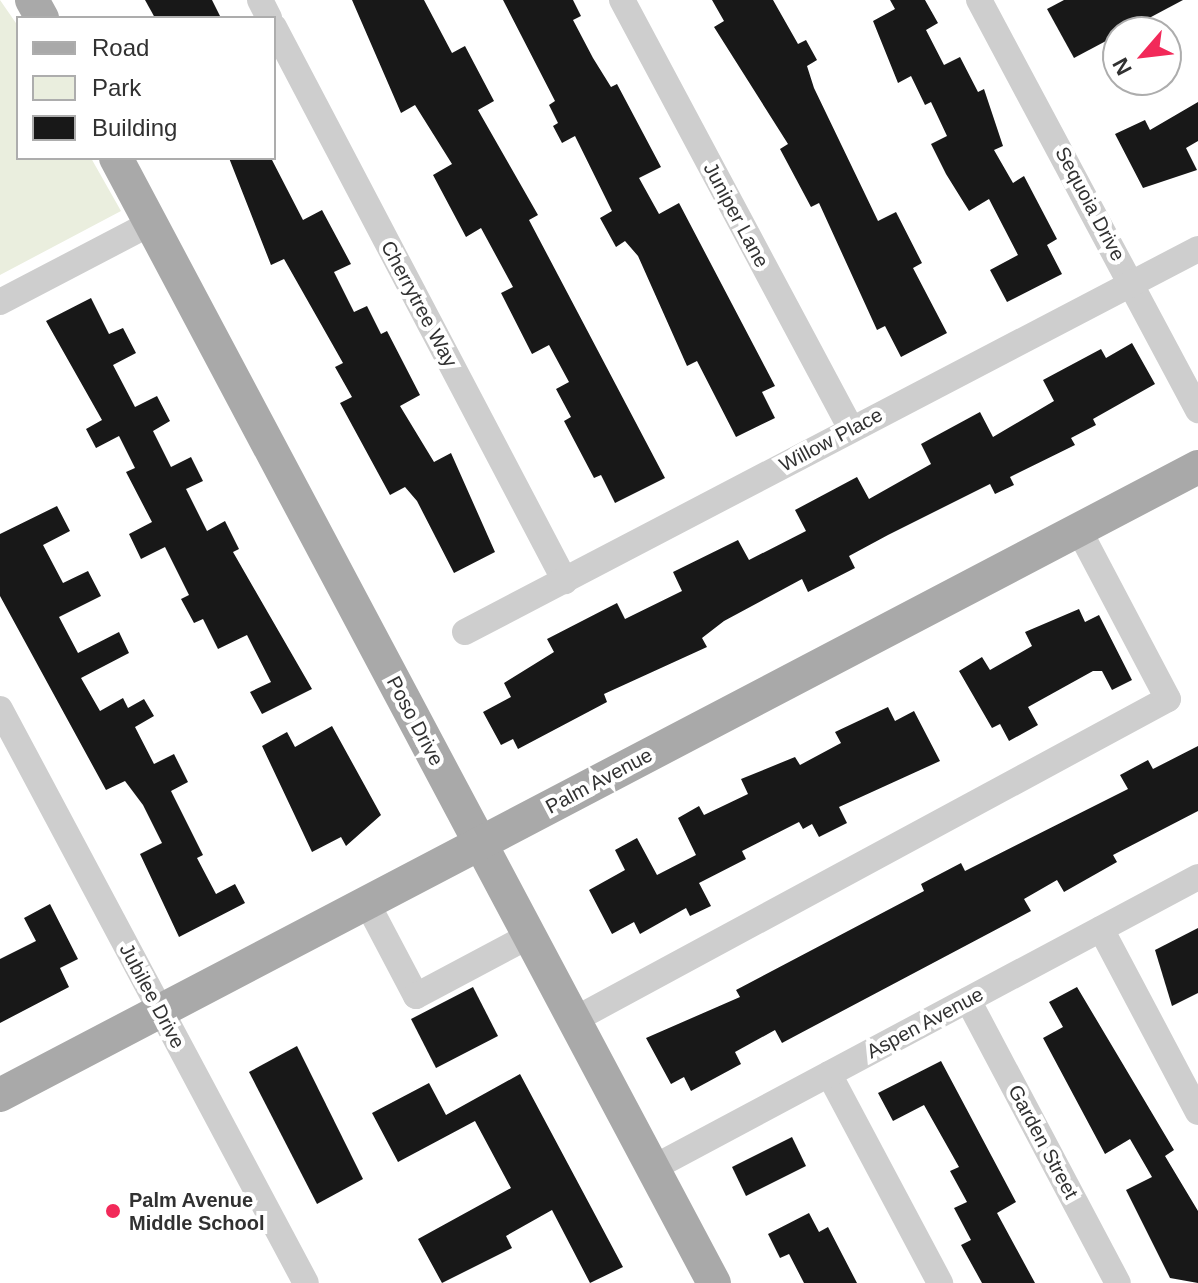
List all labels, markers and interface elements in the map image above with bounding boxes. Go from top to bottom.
legend [16,16,276,160]
north arrow [1102,16,1182,96]
text: Road [92,34,149,61]
text: N [1107,54,1137,79]
text: Park [92,74,141,101]
text: Building [92,114,177,141]
street label: Sequoia Drive [1050,143,1130,265]
street label: Juniper Lane [698,158,774,272]
street label: Cherrytree Way [376,237,462,371]
street label: Willow Place [775,403,887,477]
street label: Poso Drive [381,672,449,770]
street label: Palm Avenue [541,743,657,819]
street label: Jubilee Drive [114,939,190,1053]
street label: Aspen Avenue [862,982,988,1064]
street label: Garden Street [1003,1081,1083,1203]
place label: Palm Avenue Middle School [129,1188,265,1235]
marker: Palm Avenue Middle School [104,1202,122,1220]

